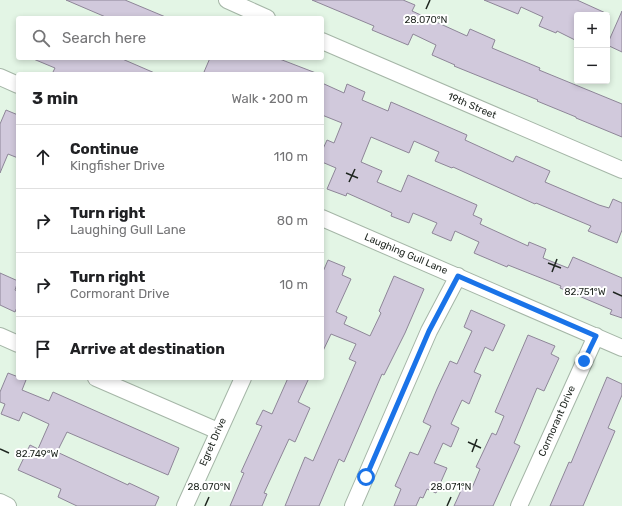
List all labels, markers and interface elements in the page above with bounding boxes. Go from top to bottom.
map controls [574,12,610,84]
button: + [574,12,610,48]
text: 28.070°N [404,14,448,26]
search box [16,16,324,60]
icon: search [30,27,52,49]
text: Search here [62,29,146,47]
button: − [574,48,610,84]
text: 3 min [32,88,78,108]
street label: 19th Street [446,90,498,122]
text: Walk · 200 m [231,91,308,106]
text: Continue [70,140,139,158]
icon: ahead [32,146,54,168]
text: 110 m [274,149,308,164]
text: Kingfisher Drive [70,158,165,173]
text: Turn right [70,204,145,222]
icon: right [32,210,54,232]
text: 80 m [277,213,308,228]
text: Laughing Gull Lane [70,222,186,237]
street label: Laughing Gull Lane [363,231,450,277]
text: Turn right [70,268,145,286]
icon: right [32,274,54,296]
text: 10 m [279,277,308,292]
text: Cormorant Drive [70,286,169,301]
text: 82.751°W [564,286,606,298]
icon: arrive [32,338,54,360]
text: Arrive at destination [70,340,225,358]
route end [575,352,593,370]
street label: Cormorant Drive [536,383,578,458]
street label: Egret Drive [197,416,229,468]
text: 82.749°W [15,448,59,460]
route start [357,468,375,486]
text: 28.070°N [187,481,231,493]
text: 28.071°N [430,481,472,493]

